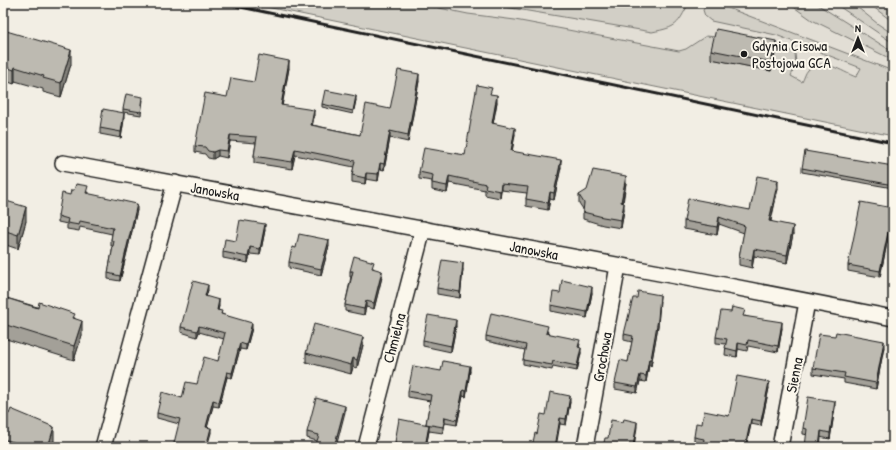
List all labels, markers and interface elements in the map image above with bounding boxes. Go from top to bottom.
north arrow [838,18,878,58]
text: N [855,21,861,35]
place label: Gdynia Cisowa Postojowa GCA [752,35,832,73]
marker: Gdynia Cisowa Postojowa GCA [739,49,749,59]
street label: Janowska [189,176,241,206]
street label: Janowska [508,235,560,265]
street label: Chmielna [377,311,411,365]
street label: Grochowa [587,330,617,383]
street label: Sienna [780,355,808,395]

